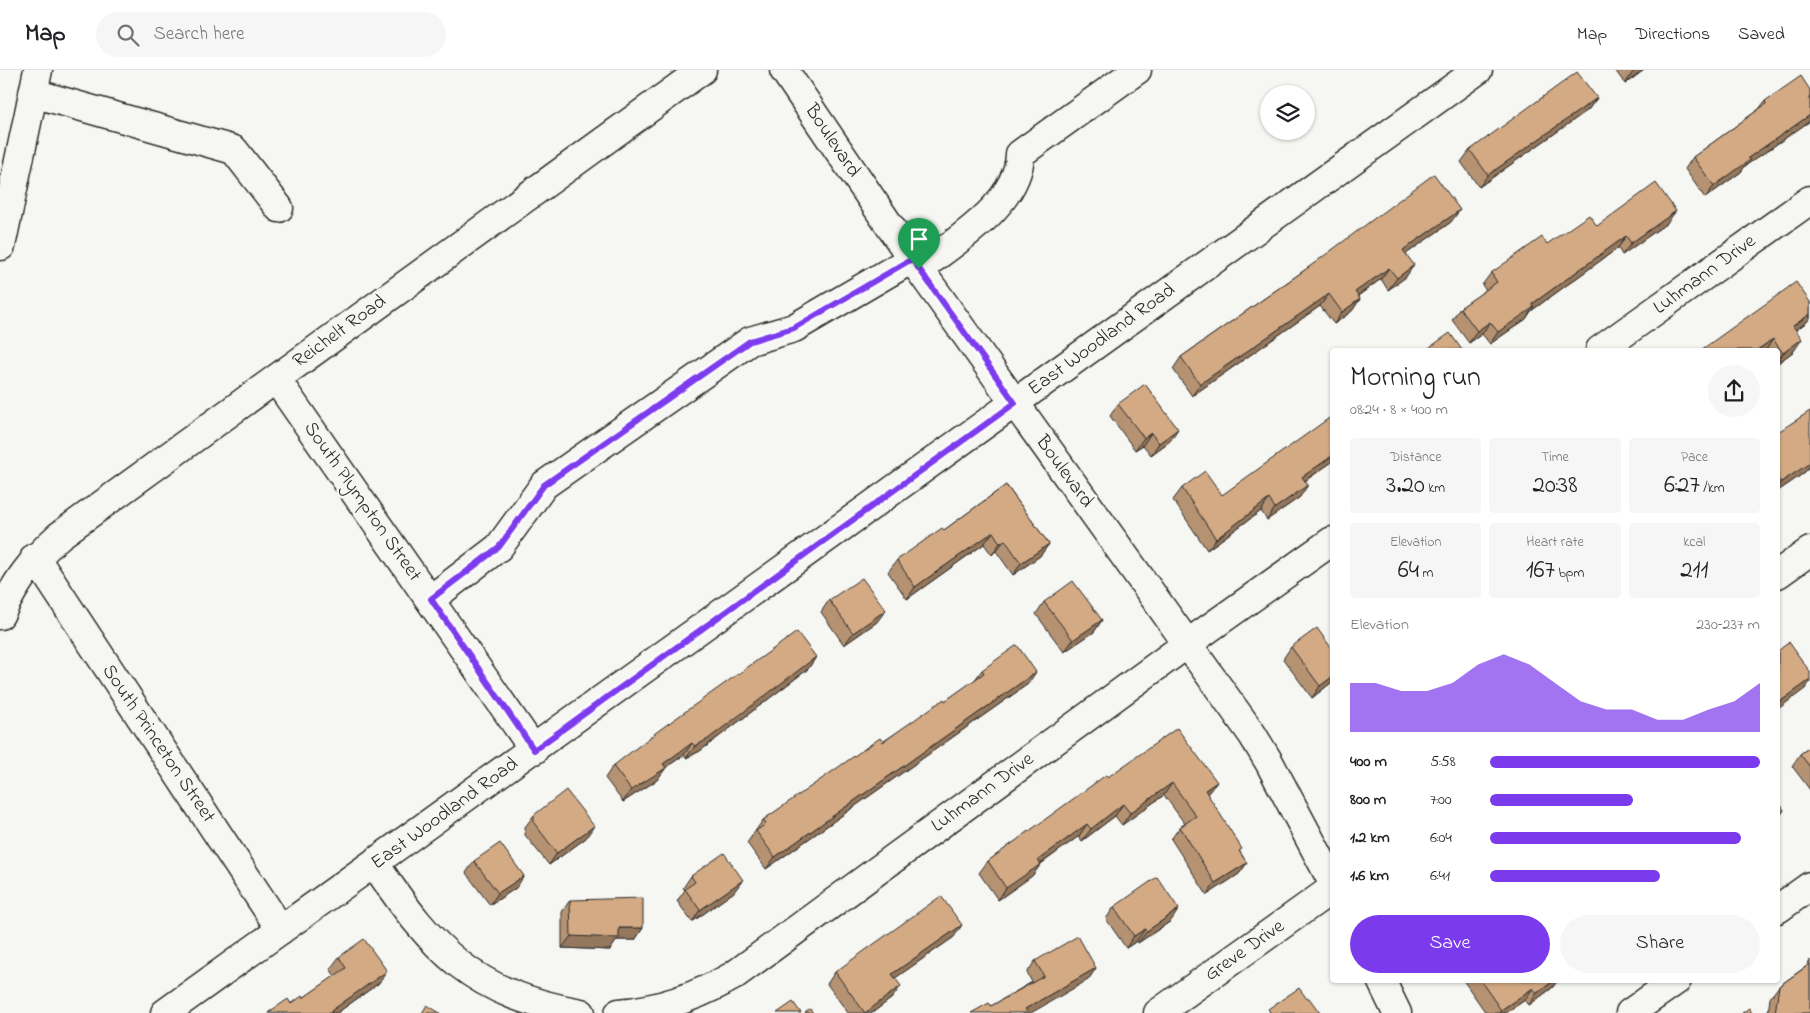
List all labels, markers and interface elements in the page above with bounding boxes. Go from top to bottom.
search box [96,12,446,57]
text: Map [25,17,66,52]
icon: search [114,21,142,49]
text: Search here [154,21,245,48]
text: Map [1577,22,1607,48]
text: Directions [1635,22,1710,48]
text: Saved [1738,22,1785,48]
map controls [1260,85,1315,140]
button: layers [1260,85,1315,140]
street label: Boulevard [796,97,867,184]
pin [898,218,940,269]
icon: arrive [905,225,933,253]
street label: Luhmann Drive [1647,228,1763,322]
street label: East Woodland Road [1022,277,1182,403]
street label: Reichelt Road [287,288,393,376]
text: Morning run [1350,358,1481,399]
button: share [1708,365,1760,417]
text: 08:24 · 8 × 400 m [1350,398,1448,422]
street label: South Plympton Street [296,416,428,588]
street label: Boulevard [1027,429,1100,514]
text: Distance [1390,447,1441,468]
text: Time [1541,447,1569,468]
text: Pace [1681,447,1708,468]
text: 3.20 [1386,468,1425,504]
text: 20:38 [1532,468,1578,504]
text: 6:27 [1664,468,1700,504]
text: km [1425,478,1445,499]
text: /km [1700,478,1725,499]
text: Elevation [1390,532,1441,553]
text: Heart rate [1526,532,1584,553]
text: kcal [1683,532,1705,553]
text: 64 [1398,553,1419,589]
text: 167 [1526,553,1555,589]
text: 211 [1680,553,1708,589]
text: m [1419,563,1434,584]
text: bpm [1555,563,1584,584]
text: Elevation [1350,613,1409,637]
text: 230–237 m [1696,613,1760,637]
street label: South Princeton Street [94,659,222,829]
street label: Luhmann Drive [925,746,1041,840]
text: 400 m [1350,750,1387,774]
text: 5:58 [1430,750,1456,774]
street label: East Woodland Road [365,751,525,877]
text: 800 m [1350,788,1386,812]
text: 7:00 [1430,788,1452,812]
text: 1.2 km [1350,826,1390,850]
text: 6:04 [1430,826,1452,850]
text: 1.6 km [1350,864,1389,888]
text: 6:41 [1430,864,1450,888]
street label: Greve Drive [1199,913,1291,989]
button: Save [1350,915,1550,973]
button: Share [1560,915,1760,973]

